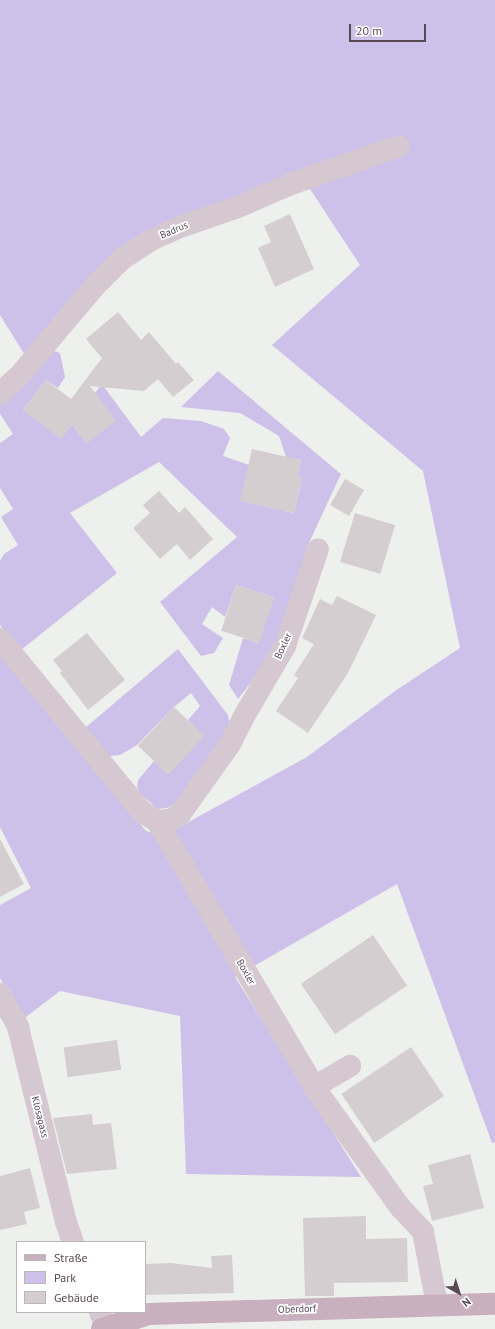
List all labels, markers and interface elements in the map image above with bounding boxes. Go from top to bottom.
scale bar [351,16,428,42]
text: 20 m [356,23,382,38]
street label: Badrus [158,219,190,241]
street label: Boxler [272,631,294,661]
street label: Boxler [234,957,258,987]
street label: Klosagass [29,1095,51,1139]
legend [16,1241,146,1313]
text: Straße [54,1250,88,1265]
text: Park [54,1270,76,1285]
north arrow [439,1273,479,1313]
text: Gebäude [54,1290,99,1305]
text: N [459,1295,474,1310]
street label: Oberdorf [278,1302,316,1316]

